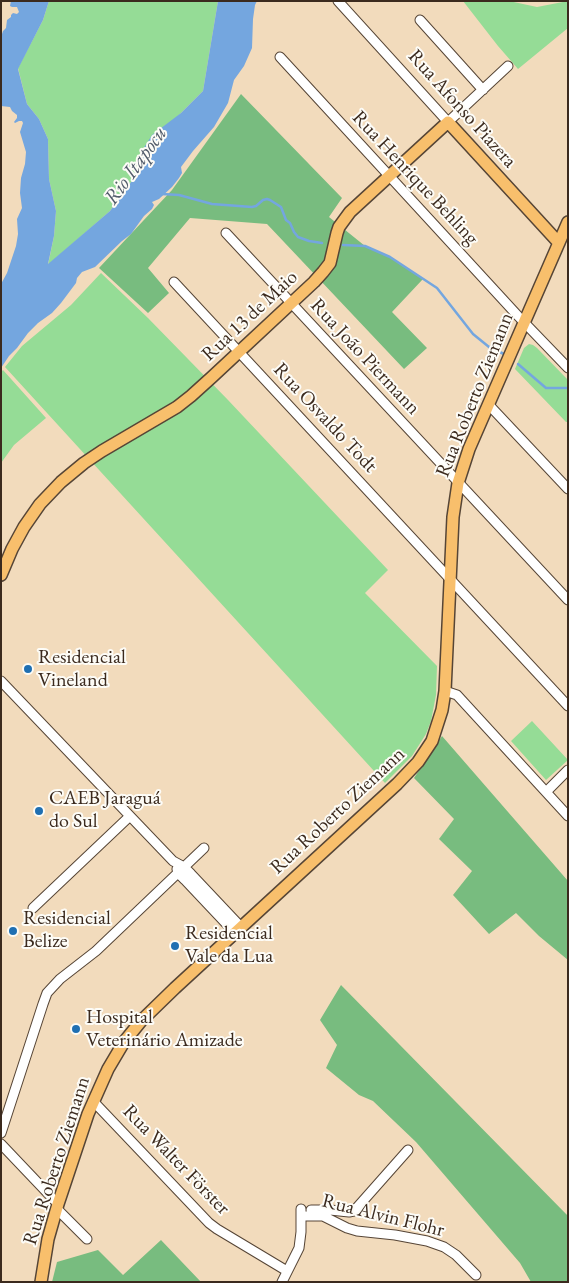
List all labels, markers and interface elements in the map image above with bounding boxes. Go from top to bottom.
street label: Rua Afonso Piazera [403,45,521,173]
street label: Rua Henrique Behling [347,106,483,250]
water label: Rio Itapocu [99,122,173,210]
street label: Rua 13 de Maio [197,266,303,366]
street label: Rua João Piermann [305,294,425,420]
street label: Rua Roberto Ziemann [431,309,519,481]
street label: Rua Osvaldo Todt [268,358,382,478]
place label: Residencial Vineland [38,646,126,693]
marker: Residencial Vineland [22,663,34,675]
street label: Rua Roberto Ziemann [266,742,410,880]
place label: CAEB Jaraguá do Sul [49,787,161,834]
marker: CAEB Jaraguá do Sul [33,805,45,817]
place label: Residencial Belize [23,907,111,954]
place label: Residencial Vale da Lua [185,922,273,969]
marker: Residencial Belize [7,925,19,937]
marker: Residencial Vale da Lua [169,940,181,952]
place label: Hospital Veterinário Amizade [86,1006,243,1053]
marker: Hospital Veterinário Amizade [70,1023,82,1035]
street label: Rua Roberto Ziemann [18,1074,96,1248]
street label: Rua Walter Förster [117,1100,235,1220]
street label: Rua Alvin Flohr [319,1189,447,1243]

